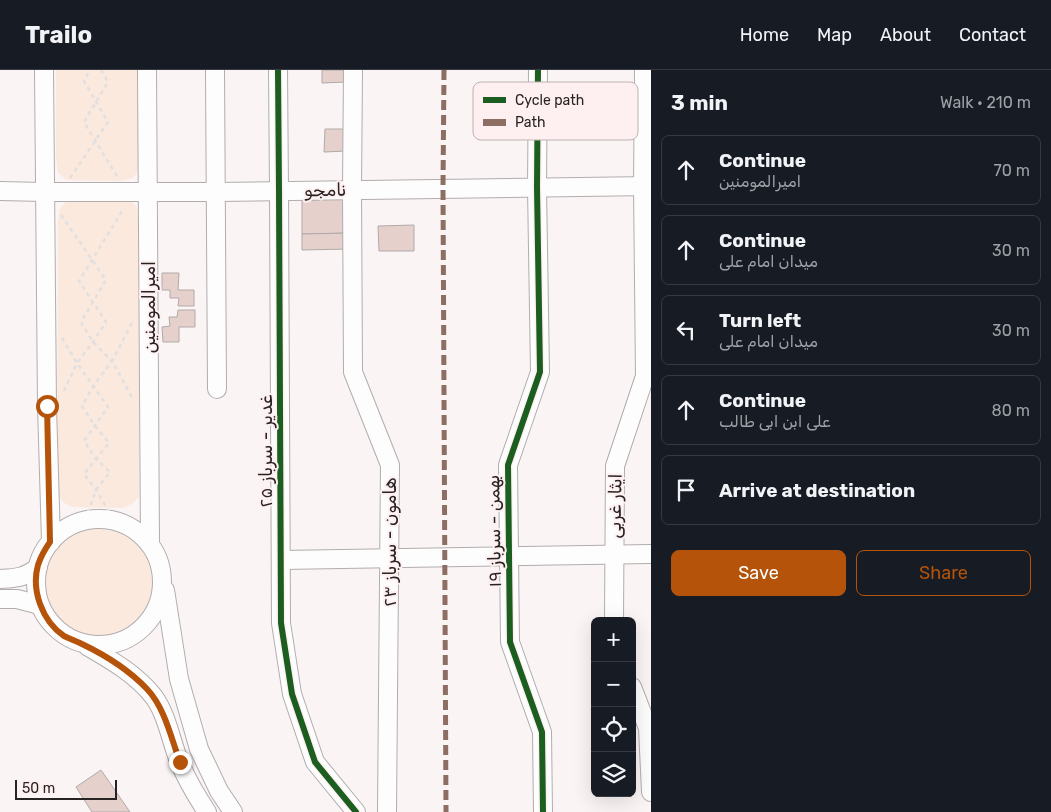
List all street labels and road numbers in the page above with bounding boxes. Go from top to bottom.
street label: نامجو [304,179,346,201]
street label: امیرالمومنین [138,261,160,353]
street label: غدیر - سرباز ۲۵ [255,394,277,507]
street label: ایثار غربی [603,473,627,539]
street label: بهمن - سرباز ۱۹ [482,475,506,587]
street label: هامون - سرباز ۲۳ [379,477,401,607]

